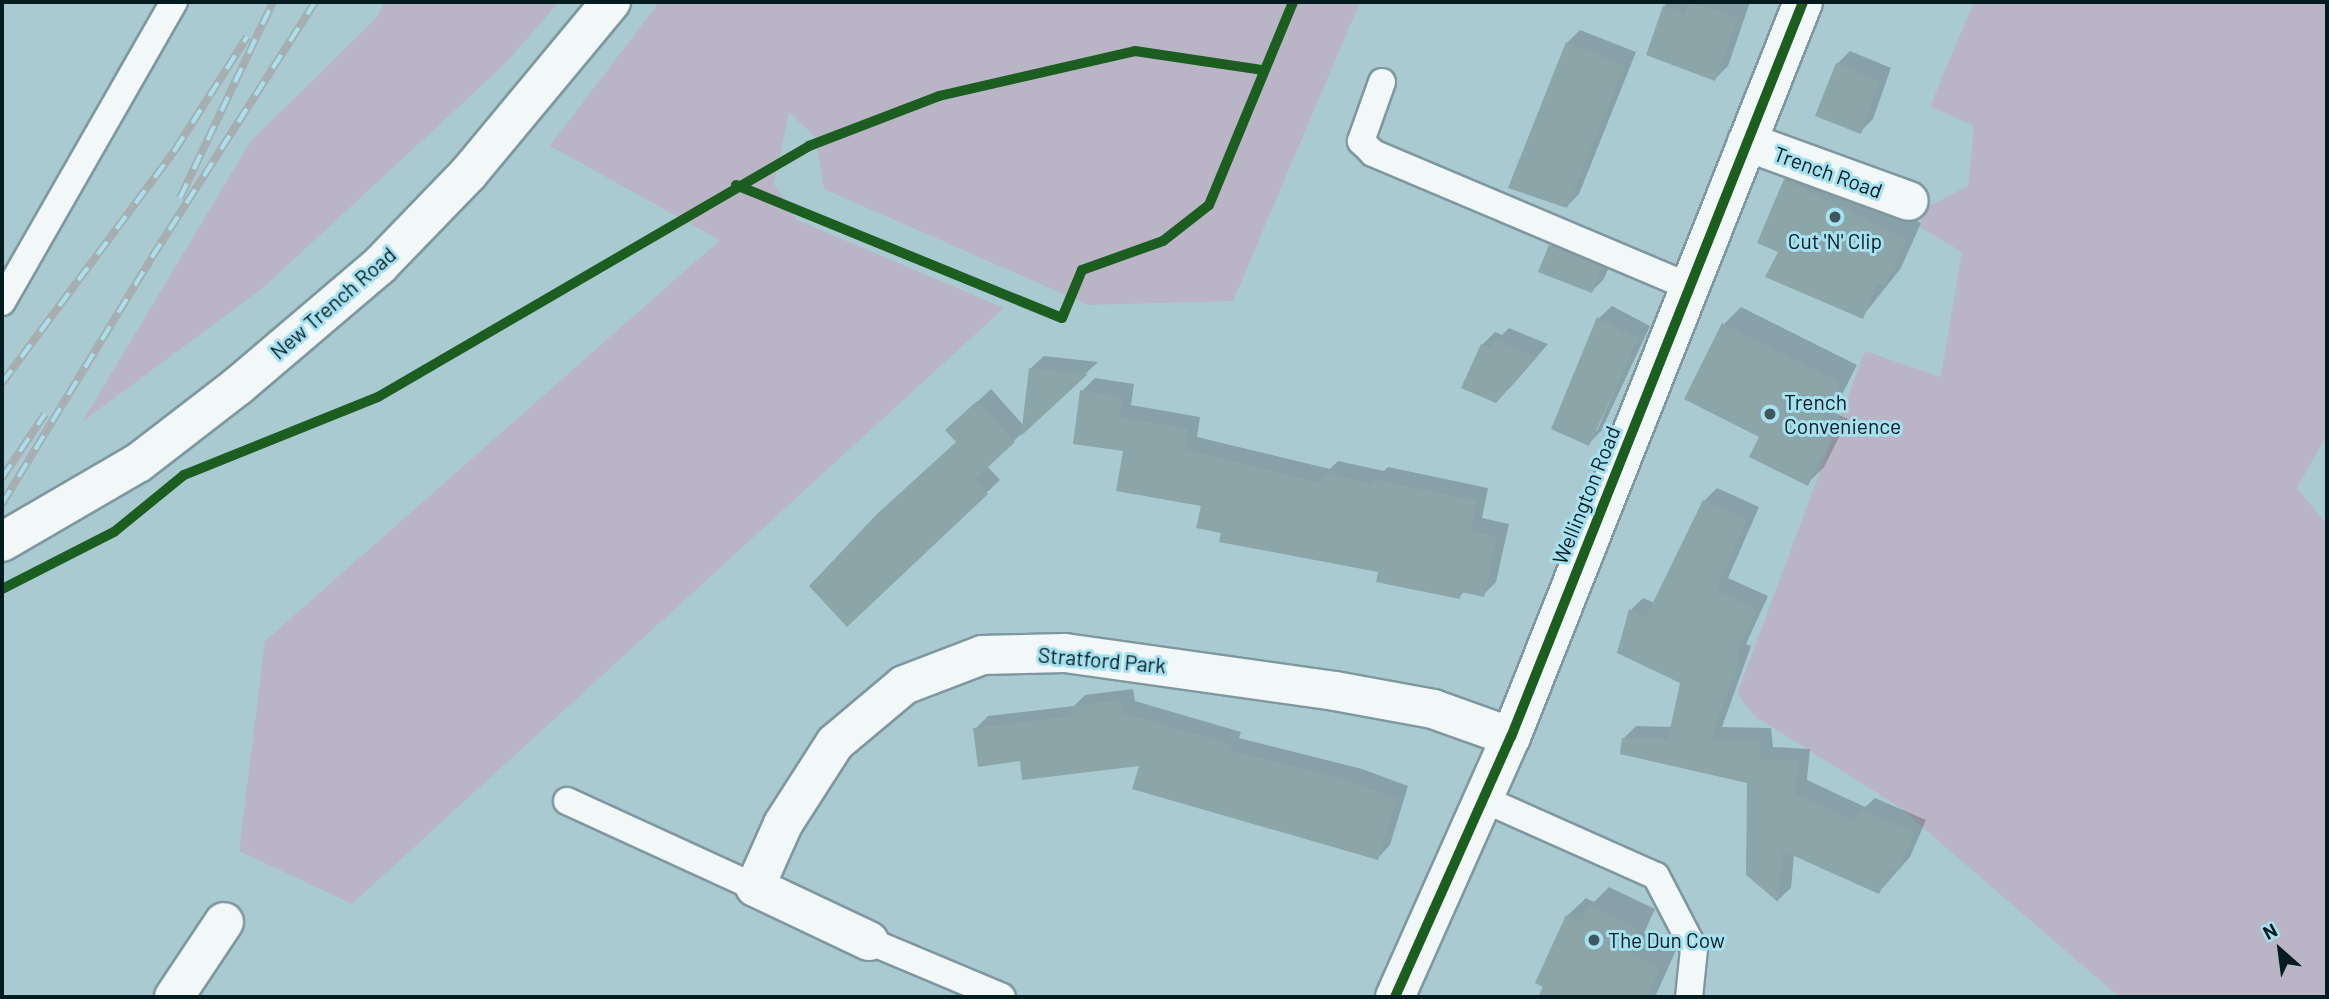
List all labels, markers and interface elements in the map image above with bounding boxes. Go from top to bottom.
street label: Trench Road [1770,141,1886,203]
marker: Cut 'N' Clip [1827,209,1843,225]
place label: Cut 'N' Clip [1788,228,1882,254]
street label: New Trench Road [265,242,401,364]
place label: Trench Convenience [1784,389,1901,439]
marker: Trench Convenience [1762,406,1778,422]
street label: Wellington Road [1547,422,1625,568]
street label: Stratford Park [1037,642,1167,678]
north arrow [2245,915,2315,985]
text: N [2259,918,2281,944]
place label: The Dun Cow [1608,927,1725,953]
marker: The Dun Cow [1586,932,1602,948]

